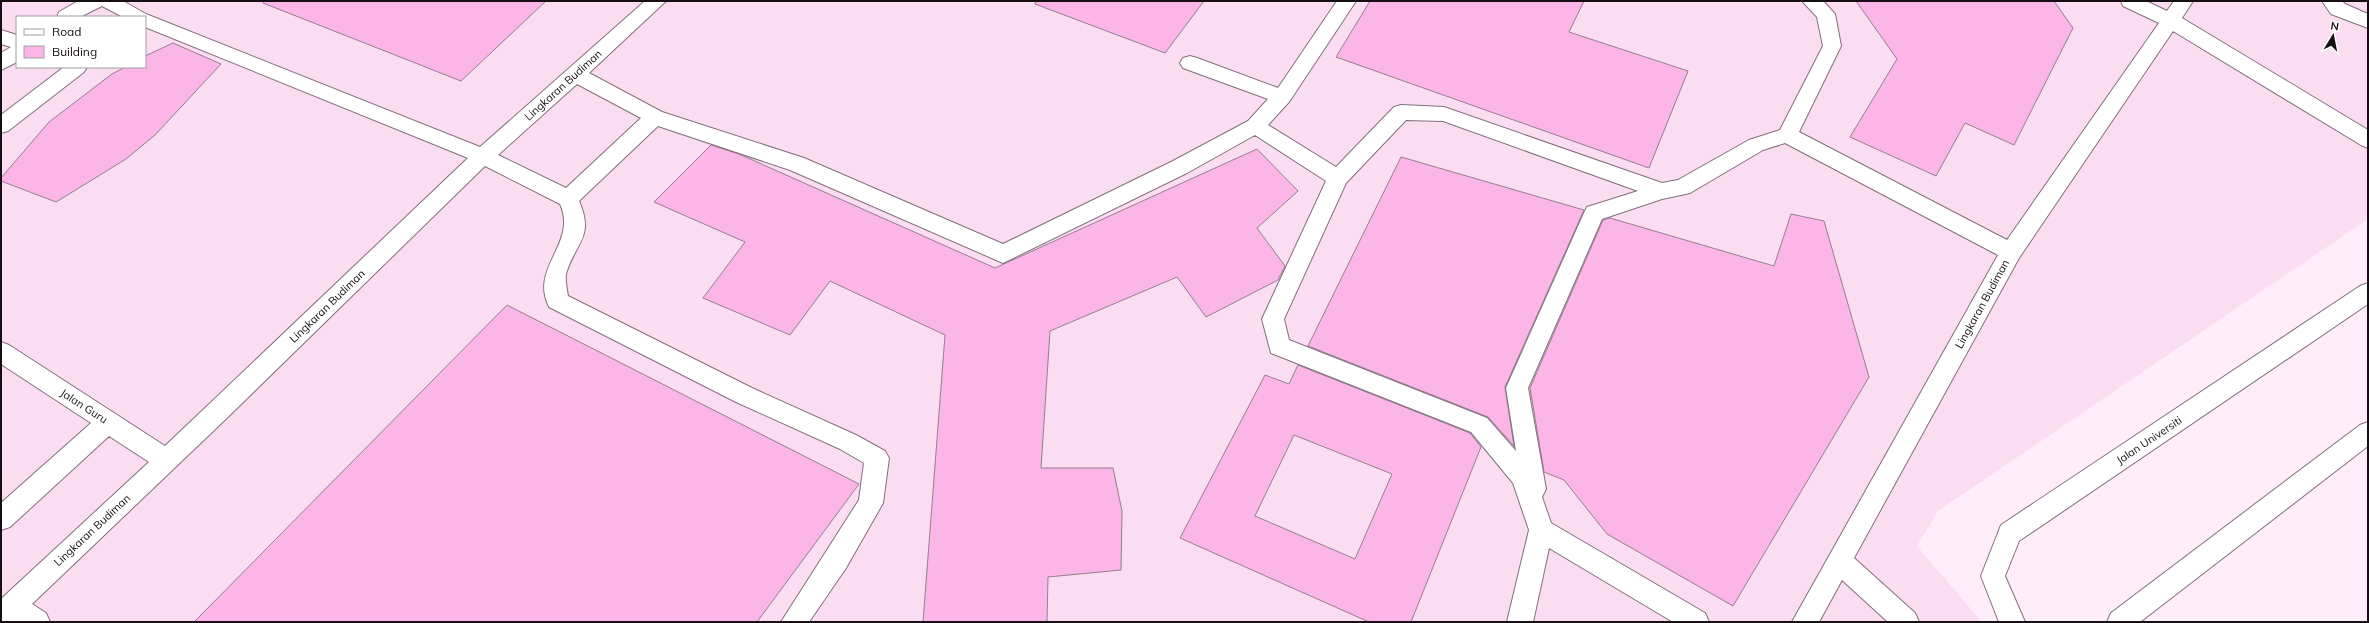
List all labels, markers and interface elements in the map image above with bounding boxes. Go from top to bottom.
legend [16,16,146,68]
north arrow [2313,16,2353,56]
text: N [2329,19,2340,34]
text: Road [52,24,81,39]
text: Building [52,44,97,59]
street label: Lingkaran Budiman [521,47,605,123]
street label: Lingkaran Budiman [1952,257,2012,351]
street label: Lingkaran Budiman [286,266,368,346]
street label: Jalan Guru [58,386,110,426]
street label: Jalan Universiti [2114,413,2184,467]
street label: Lingkaran Budiman [51,491,133,569]

